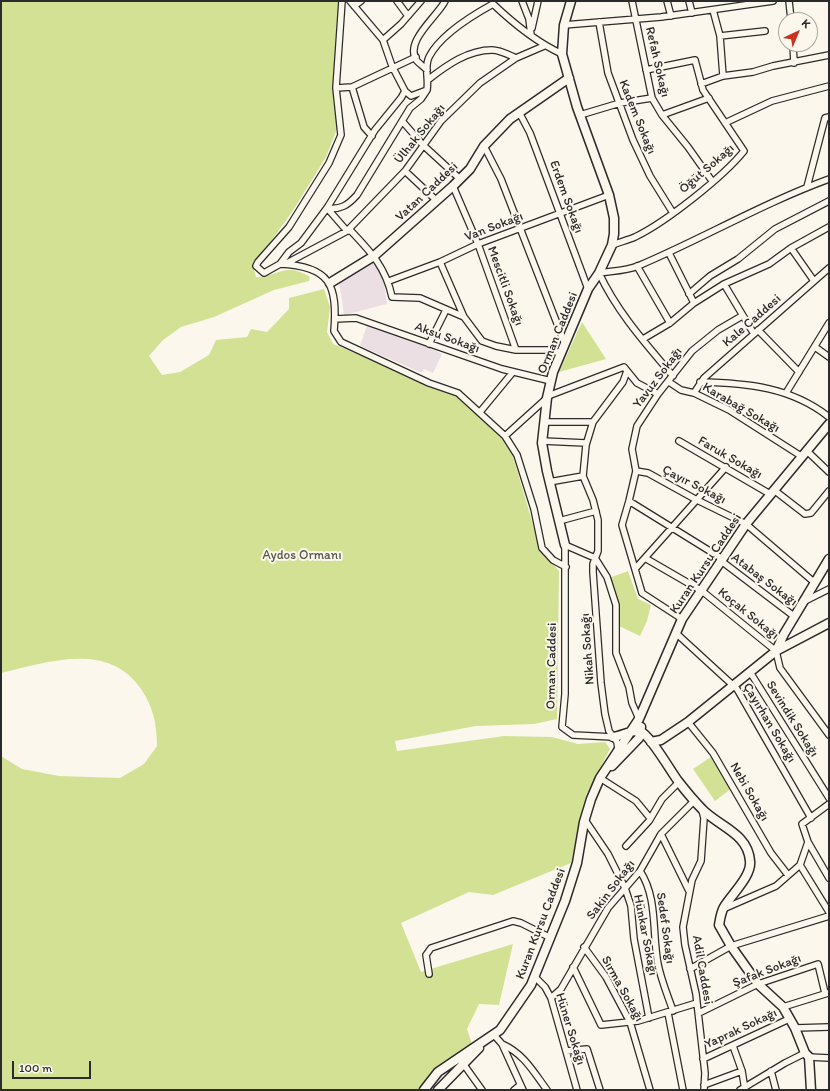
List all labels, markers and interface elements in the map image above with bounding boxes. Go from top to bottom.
north arrow [778,12,818,52]
text: K [799,17,813,31]
street label: Refah Sokağı [641,25,673,99]
street label: Kadem Sokağı [615,78,659,156]
street label: Ülhak Sokağı [391,101,449,167]
street label: Öğüt Sokağı [676,141,738,197]
street label: Erdem Sokağı [546,158,586,236]
street label: Vatan Caddesi [393,159,461,225]
street label: Van Sokağı [463,209,525,245]
street label: Mescitli Sokağı [483,244,527,328]
street label: Orman Caddesi [535,290,581,376]
street label: Kale Caddesi [720,291,784,351]
street label: Aksu Sokağı [412,319,482,357]
street label: Yavuz Sokağı [630,344,686,412]
street label: Karabağ Sokağı [700,380,782,436]
street label: Faruk Sokağı [695,433,765,483]
street label: Çayır Sokağı [659,462,729,508]
street label: Kuran Kursu Caddesi [667,511,745,617]
park label: Aydos Ormanı [262,548,342,564]
street label: Atabaş Sokağı [728,550,800,610]
street label: Koçak Sokağı [714,585,782,643]
street label: Nikah Sokağı [578,613,598,685]
street label: Orman Caddesi [543,623,561,709]
street label: Sevindik Sokağı [762,678,822,760]
street label: Çayırhan Sokağı [739,680,799,766]
street label: Nebi Sokağı [726,760,772,824]
street label: Sakin Sokağı [583,857,639,923]
street label: Kuran Kursu Caddesi [513,866,569,982]
street label: Sedef Sokağı [652,891,678,965]
street label: Hünkar Sokağı [630,893,660,977]
street label: Adil Caddesi [688,934,716,1006]
street label: Şafak Sokağı [731,951,803,991]
street label: Sırma Sokağı [597,953,647,1025]
street label: Hüner Sokağı [552,991,588,1067]
street label: Yaprak Sokağı [702,1005,780,1053]
scale bar [14,1053,93,1079]
text: 100 m [19,1061,52,1075]

